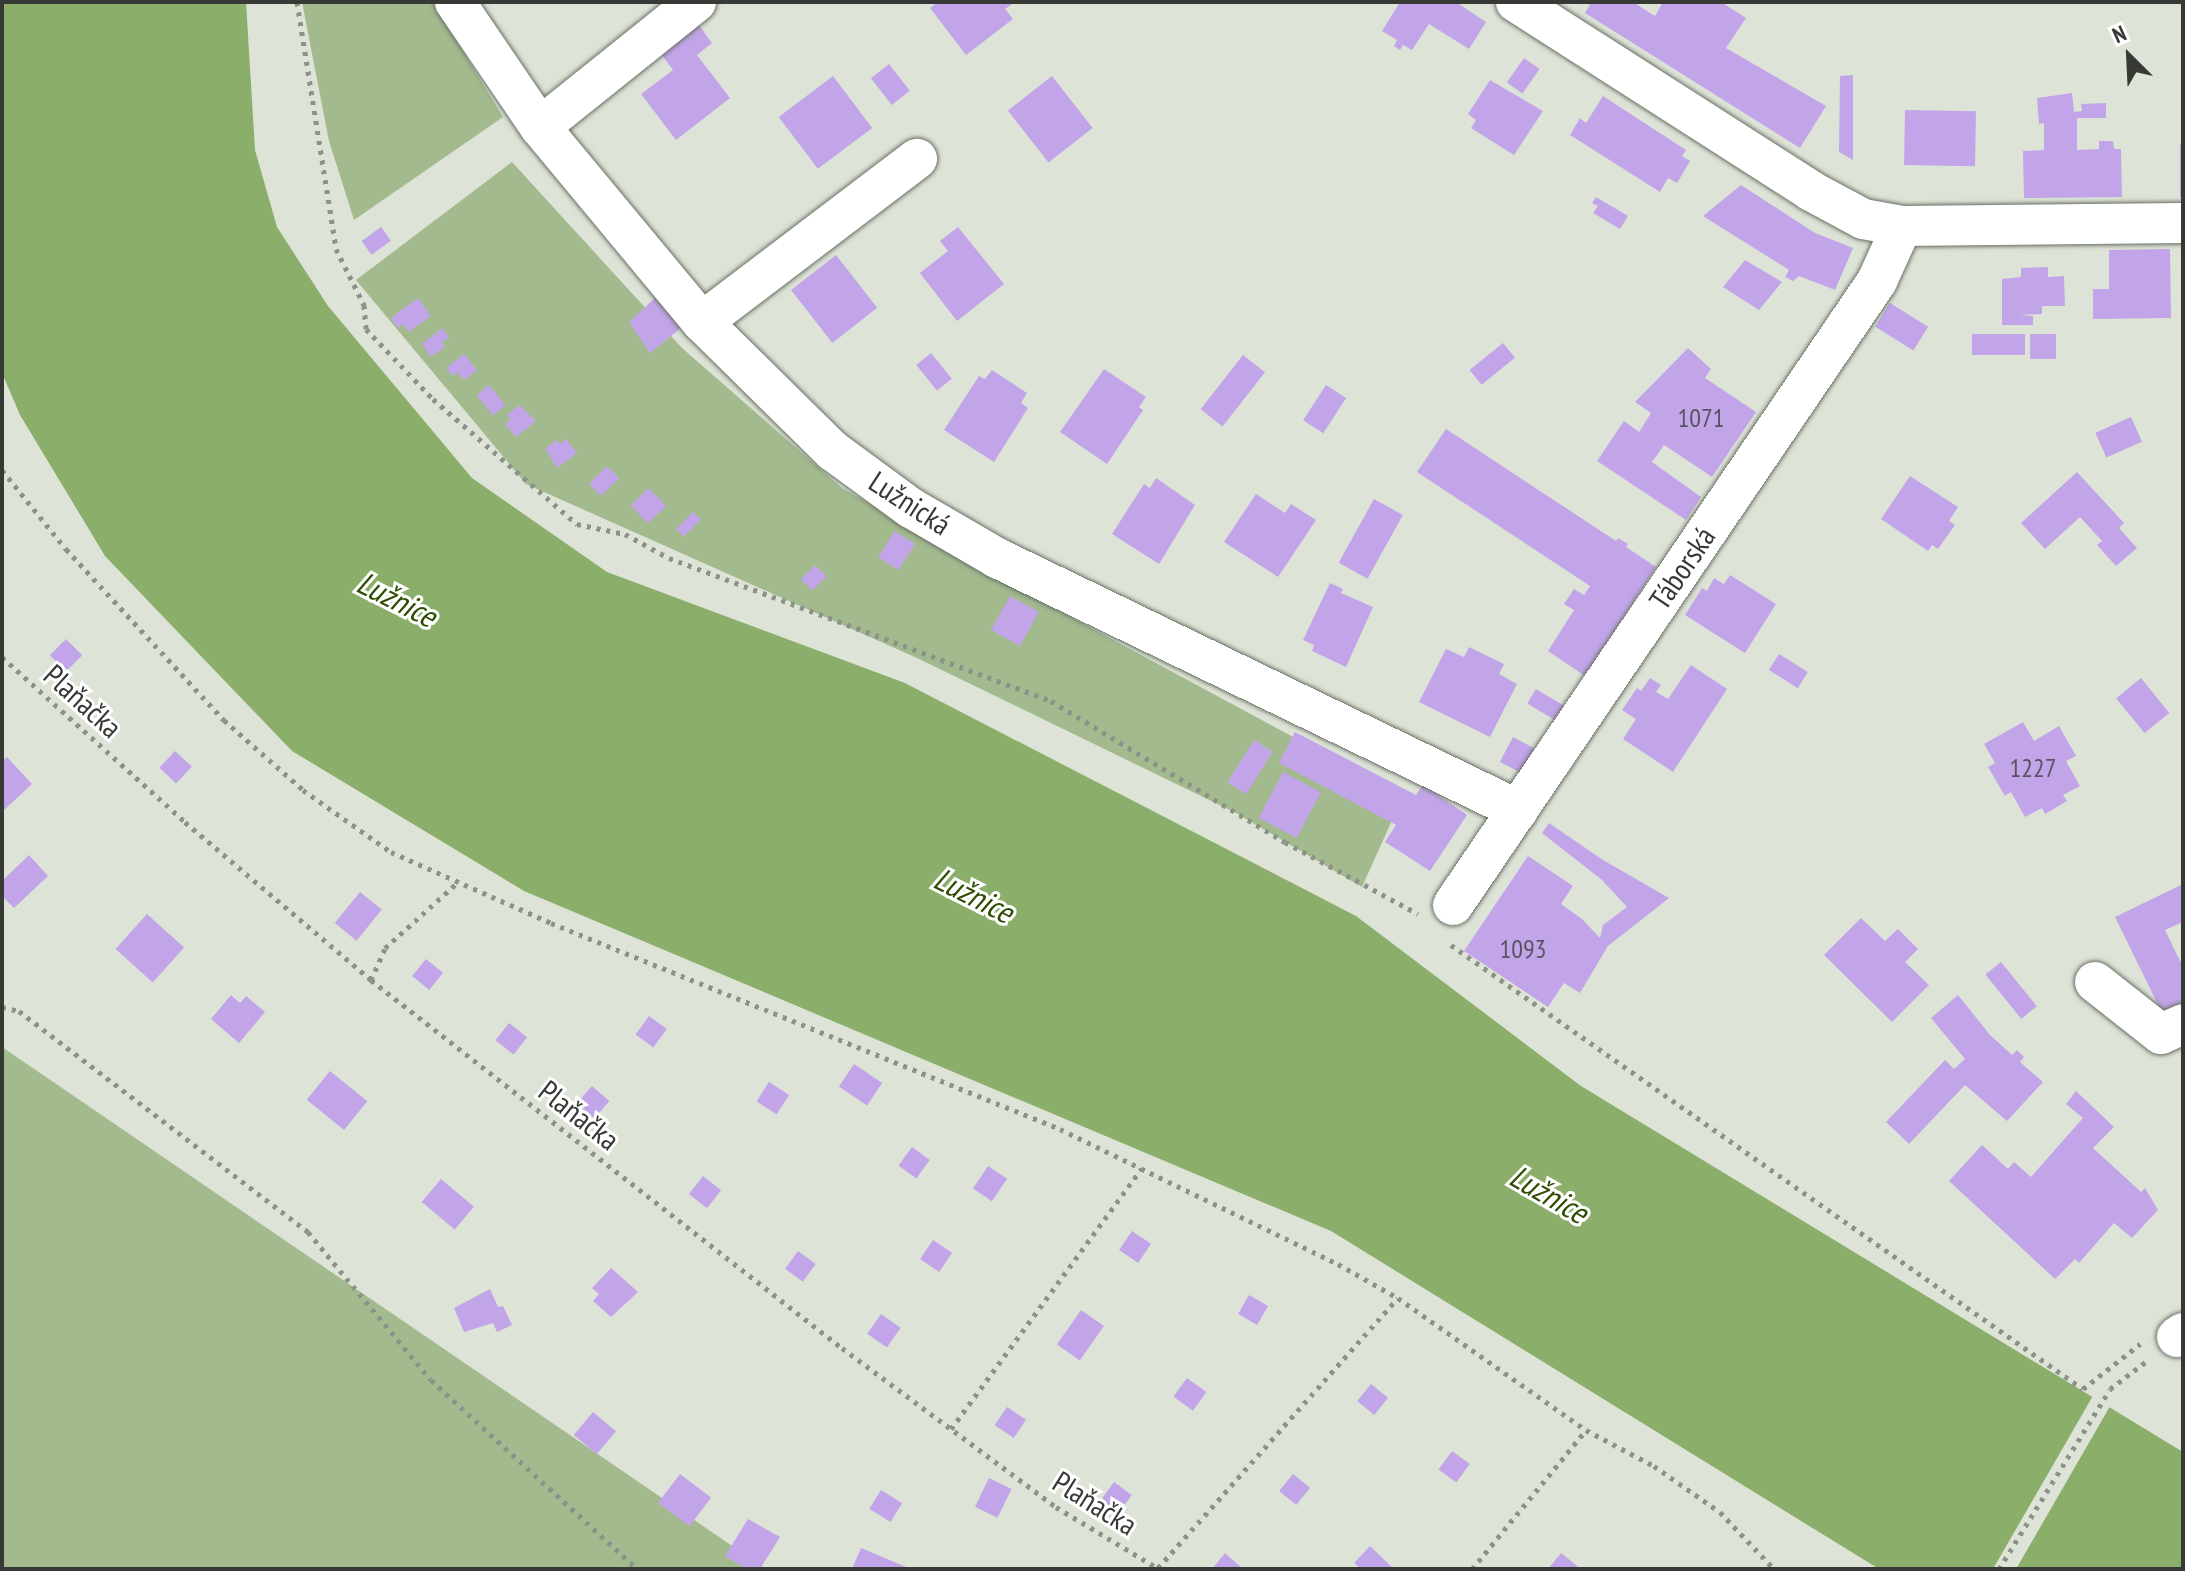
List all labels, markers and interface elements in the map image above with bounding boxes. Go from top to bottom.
north arrow [2089,16,2169,96]
text: N [2108,19,2130,49]
house number: 1071 [1678,402,1724,434]
street label: Lužnická [863,463,957,543]
street label: Táborská [1641,520,1723,616]
water label: Lužnice [351,563,443,635]
street label: Plaňačka [37,657,129,745]
house number: 1227 [2010,752,2056,784]
water label: Lužnice [928,859,1020,931]
house number: 1093 [1500,933,1546,965]
street label: Plaňačka [532,1072,626,1158]
water label: Lužnice [1503,1157,1595,1231]
street label: Plaňačka [1046,1463,1144,1543]

